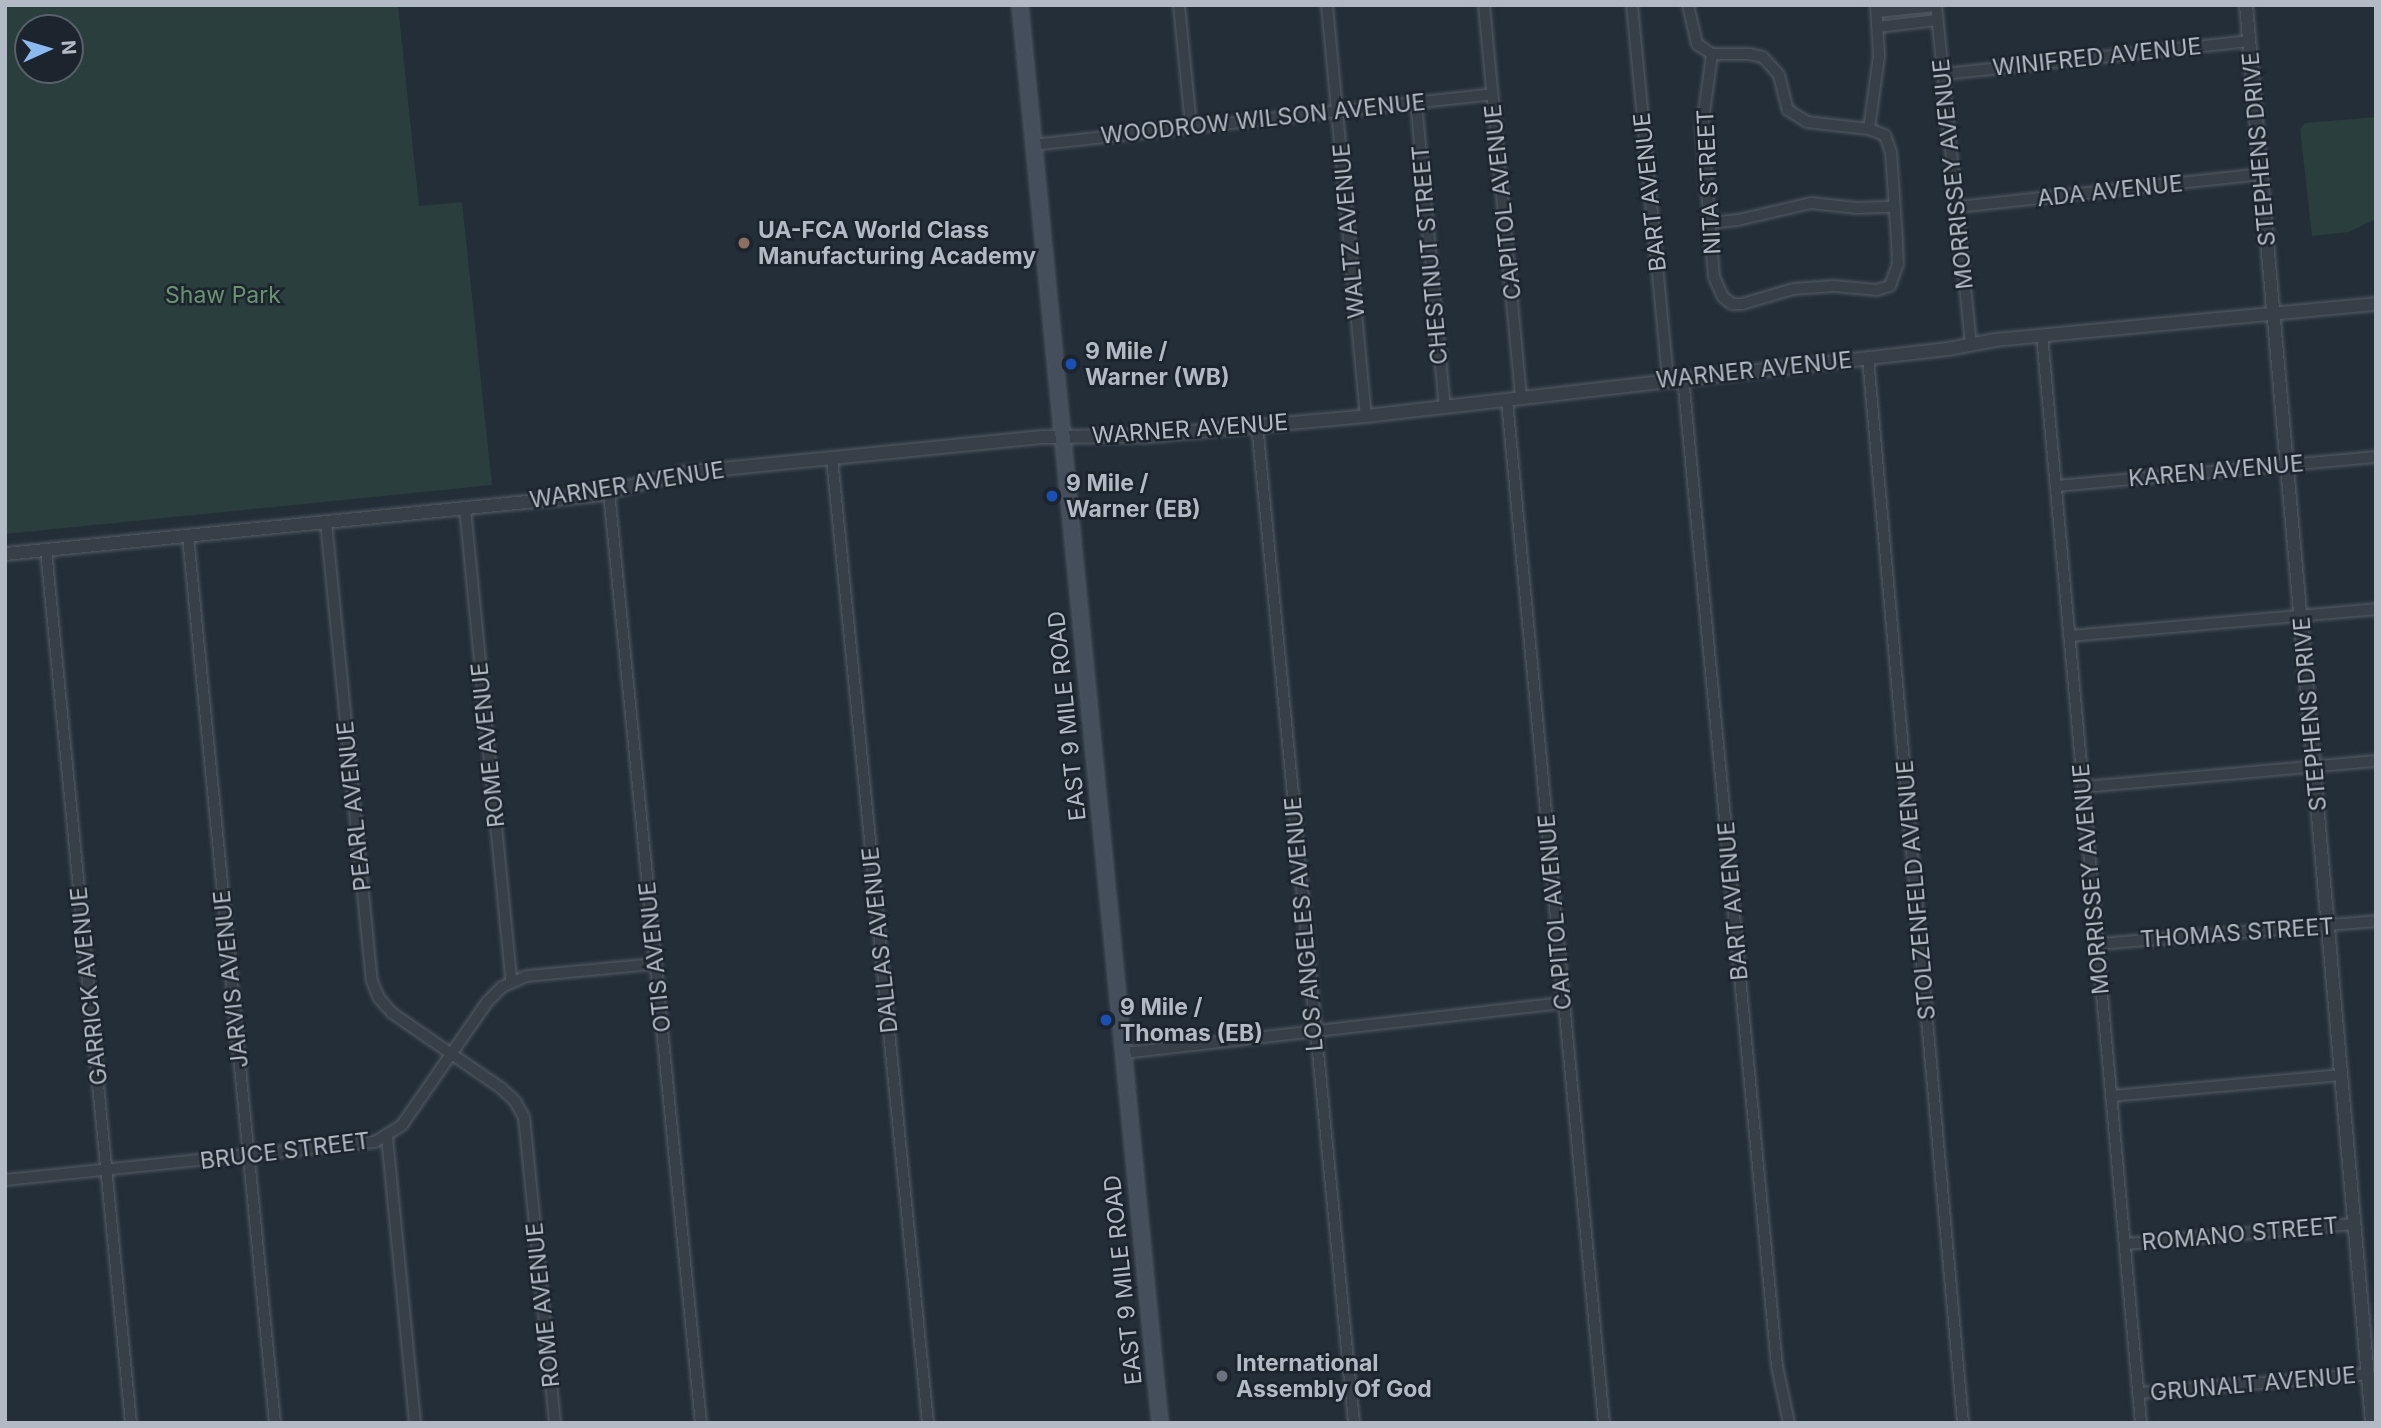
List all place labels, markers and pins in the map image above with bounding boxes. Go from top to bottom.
place label: UA-FCA World Class Manufacturing Academy [758,216,1036,270]
marker: UA-FCA World Class Manufacturing Academy [736,235,752,251]
place label: 9 Mile / Warner (WB) [1085,337,1230,391]
marker: 9 Mile / Warner (WB) [1063,356,1079,372]
place label: 9 Mile / Warner (EB) [1066,469,1201,523]
marker: 9 Mile / Warner (EB) [1044,488,1060,504]
place label: 9 Mile / Thomas (EB) [1120,993,1263,1047]
marker: 9 Mile / Thomas (EB) [1098,1012,1114,1028]
place label: International Assembly Of God [1236,1349,1432,1403]
marker: International Assembly Of God [1214,1368,1230,1384]

